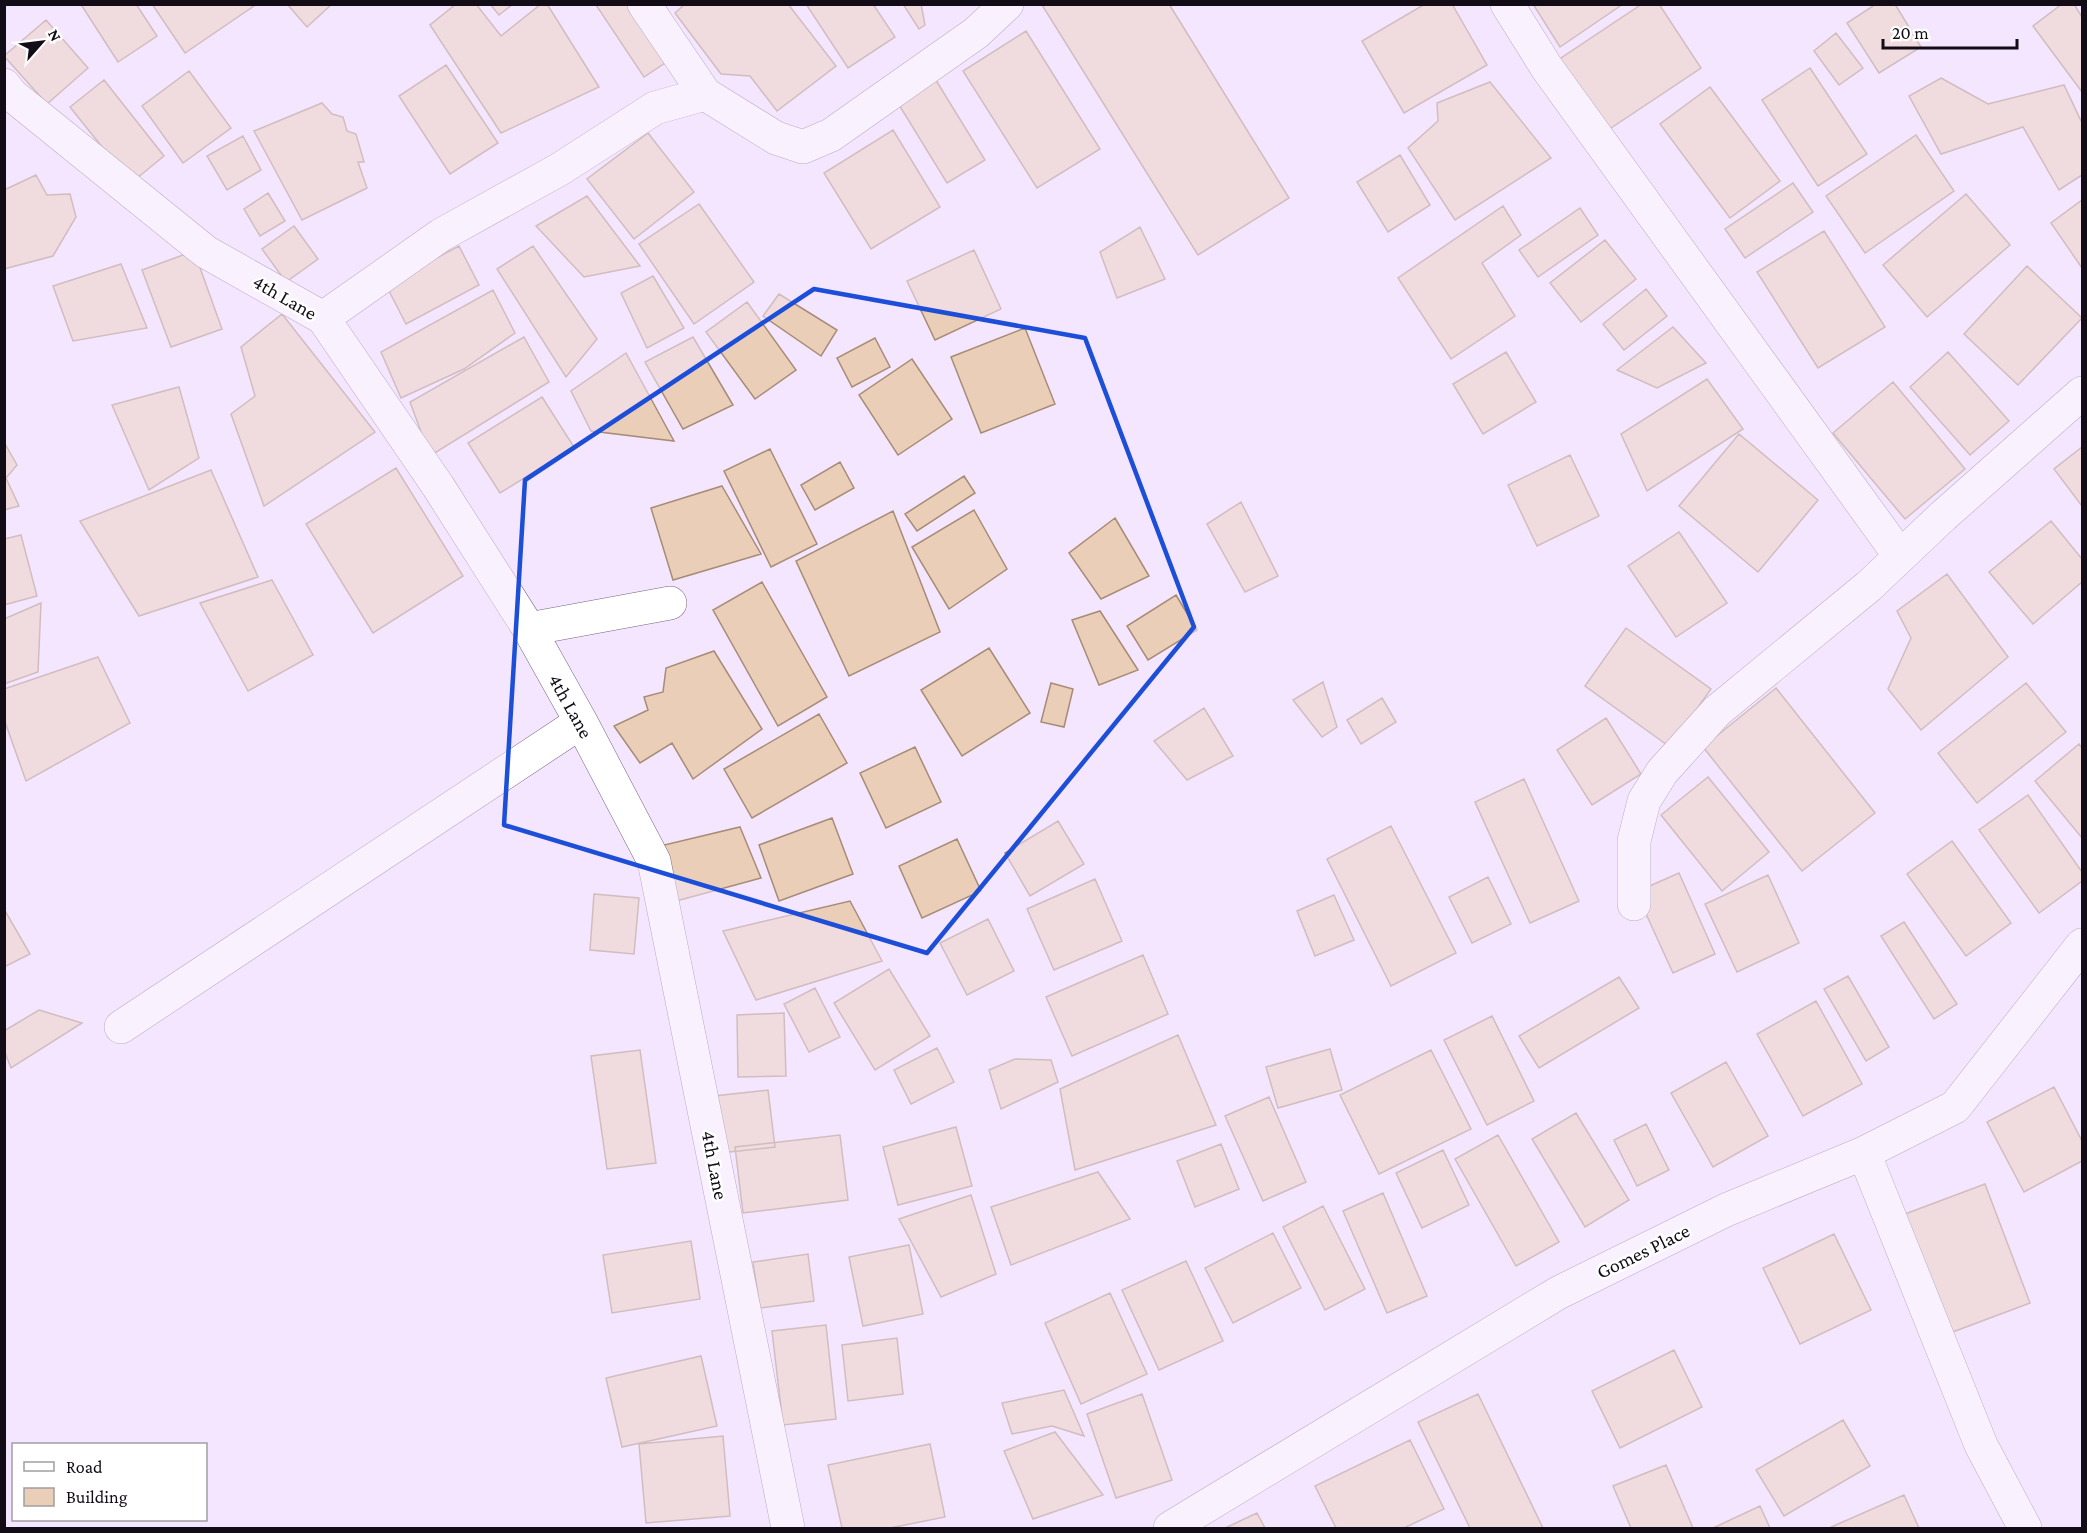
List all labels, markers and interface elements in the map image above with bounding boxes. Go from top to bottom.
north arrow [12,12,72,72]
scale bar [1883,12,2016,50]
text: 20 m [1892,23,1929,43]
text: N [45,26,65,44]
street label: 4th Lane [249,270,321,324]
street label: 4th Lane [544,670,598,742]
street label: 4th Lane [698,1128,733,1202]
street label: Gomes Place [1593,1219,1693,1283]
legend [12,1443,207,1521]
text: Road [66,1457,103,1477]
text: Building [66,1487,128,1507]

